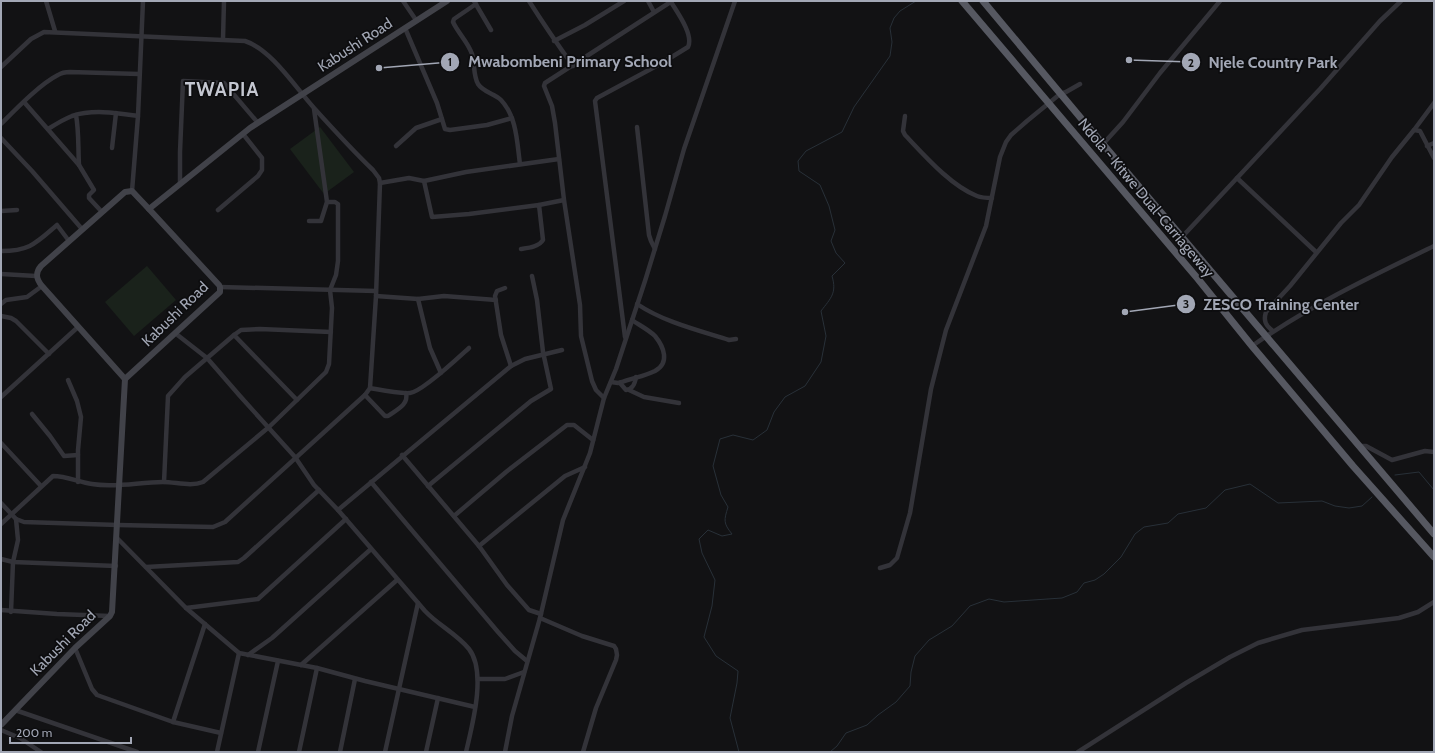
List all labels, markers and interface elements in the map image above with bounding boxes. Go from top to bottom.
street label: Kabushi Road [314,14,396,76]
callout: Mwabombeni Primary School [440,48,680,76]
callout: Njele Country Park [1181,48,1346,76]
text: Mwabombeni Primary School [468,52,672,71]
text: Njele Country Park [1209,53,1338,72]
text: 1 [448,54,452,69]
text: 2 [1188,55,1194,70]
district label: TWAPIA [185,78,259,101]
street label: Ndola - Kitwe Dual-Carriageway [1074,115,1218,282]
street label: Kabushi Road [138,278,212,350]
callout: ZESCO Training Center [1176,290,1367,318]
text: ZESCO Training Center [1203,295,1360,314]
text: 3 [1183,296,1189,311]
street label: Kabushi Road [26,606,100,680]
scale bar [10,719,131,745]
text: 200 m [16,725,52,740]

